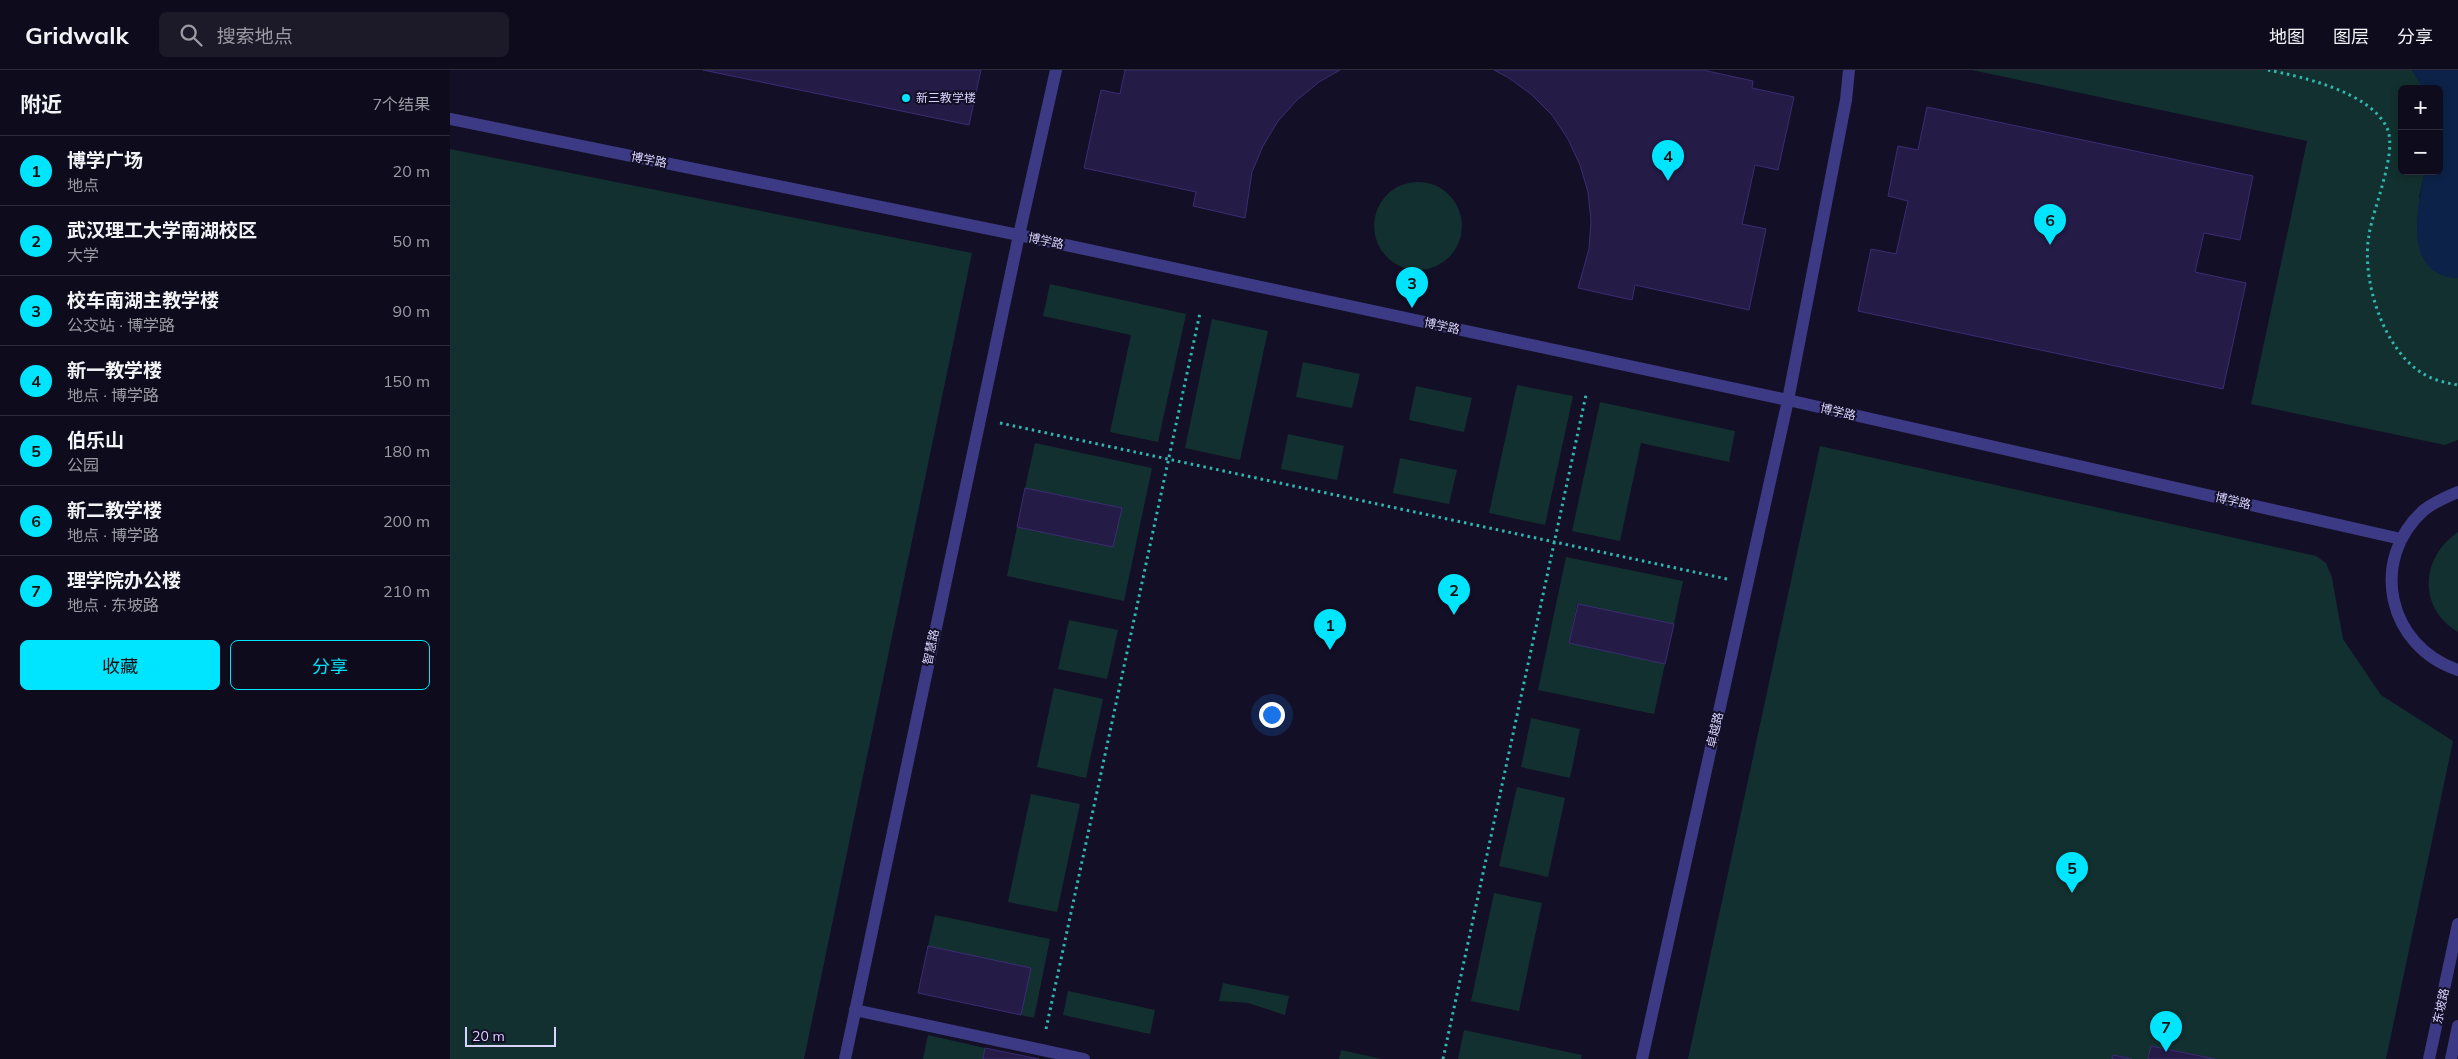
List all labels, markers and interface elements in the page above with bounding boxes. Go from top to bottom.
search box [159,12,509,57]
text: Gridwalk [25,20,129,50]
icon: search [177,21,205,49]
text: 搜索地点 [217,24,293,48]
text: 地图 [2269,25,2305,48]
text: 图层 [2333,25,2369,48]
text: 分享 [2397,25,2433,48]
map controls [2398,85,2443,175]
button: + [2398,85,2443,130]
place label: 新三教学楼 [916,90,976,105]
text: 附近 [20,91,62,117]
marker: 新三教学楼 [900,92,912,104]
text: 7个结果 [372,94,430,114]
button: − [2398,130,2443,175]
pin: 4 [1652,140,1684,181]
text: 博学广场 [67,148,143,172]
street label: 博学路 [630,149,668,170]
text: 1 [31,161,41,181]
text: 20 m [393,161,430,181]
text: 地点 [67,175,99,195]
pin: 6 [2034,204,2066,245]
text: 武汉理工大学南湖校区 [67,218,257,242]
street label: 博学路 [1027,229,1065,252]
text: 2 [31,231,41,251]
text: 50 m [393,231,430,251]
text: 大学 [67,245,99,265]
pin: 3 [1396,267,1428,308]
text: 校车南湖主教学楼 [67,288,219,312]
text: 3 [31,301,41,321]
text: 90 m [393,301,430,321]
street label: 博学路 [1423,314,1461,337]
text: 公交站 · 博学路 [67,315,175,335]
text: 新一教学楼 [67,358,162,382]
text: 4 [31,371,41,391]
text: 150 m [383,371,430,391]
text: 地点 · 博学路 [67,385,159,405]
street label: 博学路 [1819,400,1857,423]
text: 伯乐山 [67,428,124,452]
text: 5 [31,441,41,461]
text: 180 m [383,441,430,461]
text: 公园 [67,455,99,475]
street label: 博学路 [2214,489,2252,512]
text: 新二教学楼 [67,498,162,522]
text: 6 [31,511,41,531]
text: 200 m [383,511,430,531]
text: 地点 · 博学路 [67,525,159,545]
text: 理学院办公楼 [67,568,181,592]
pin: 2 [1438,574,1470,615]
text: 7 [31,581,41,601]
text: 210 m [383,581,430,601]
text: 地点 · 东坡路 [67,595,159,615]
pin: 1 [1314,609,1346,650]
street label: 智慧路 [919,628,942,666]
button: 收藏 [20,640,220,690]
button: 分享 [230,640,430,690]
your location [1259,702,1285,728]
street label: 卓越路 [1703,711,1726,749]
pin: 5 [2056,852,2088,893]
street label: 东坡路 [2429,987,2452,1025]
pin: 7 [2150,1011,2182,1052]
scale bar [465,1024,556,1047]
text: 20 m [472,1027,505,1045]

